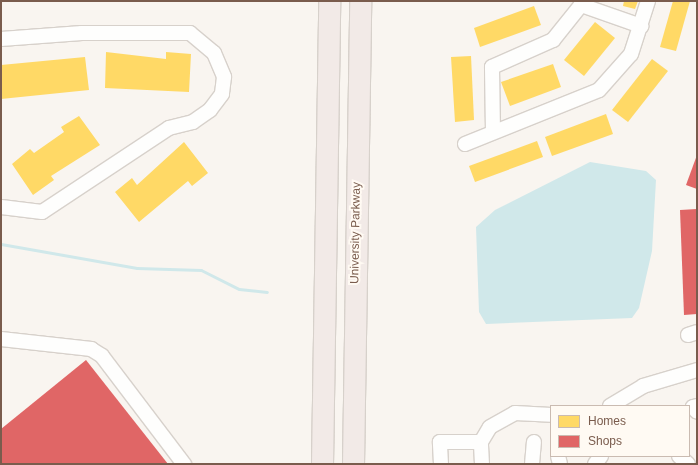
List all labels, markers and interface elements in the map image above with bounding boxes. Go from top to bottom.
street label: University Parkway [348,182,364,284]
legend [550,405,690,457]
text: Homes [588,414,626,428]
text: Shops [588,434,622,448]

